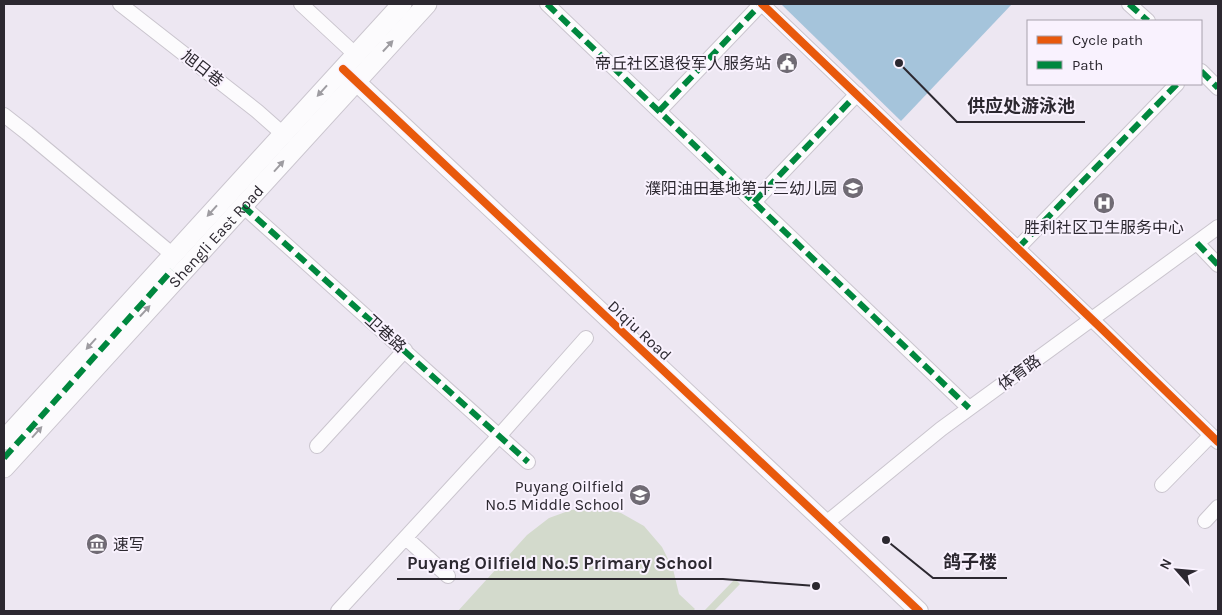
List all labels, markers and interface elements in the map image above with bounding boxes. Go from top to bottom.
legend [1027,20,1202,85]
text: Cycle path [1072,31,1143,49]
one-way arrow [382,40,394,52]
street label: 旭日巷 [178,46,227,91]
public building icon: 帝丘社区退役军人服务站 [775,51,799,75]
place label: 帝丘社区退役军人服务站 [595,54,771,73]
text: Path [1072,56,1103,74]
one-way arrow [316,85,328,97]
callout: 供应处游泳池 [957,89,1085,122]
text: 供应处游泳池 [967,95,1075,117]
one-way arrow [273,160,285,172]
school or university icon: 濮阳油田基地第十三幼儿园 [841,176,865,200]
place label: 濮阳油田基地第十三幼儿园 [645,179,837,198]
street label: Shengli East Road [164,181,267,292]
hospital icon: 胜利社区卫生服务中心 [1092,191,1116,215]
one-way arrow [207,205,218,218]
place label: 胜利社区卫生服务中心 [1024,218,1184,237]
street label: Diqiu Road [604,296,675,365]
one-way arrow [139,306,151,318]
street label: 卫巷路 [361,310,410,356]
one-way arrow [85,338,97,350]
street label: 体育路 [994,351,1044,394]
one-way arrow [31,427,43,439]
place label: Puyang Oilfield No.5 Middle School [485,477,624,514]
school or university icon: Puyang Oilfield No.5 Middle School [628,483,652,507]
museum icon: 速写 [85,532,109,556]
place label: 速写 [113,535,145,554]
callout: 鸽子楼 [933,545,1007,578]
north arrow [1152,545,1202,595]
callout: Puyang Oilfield No.5 Primary School [397,546,723,579]
text: 鸽子楼 [943,551,997,573]
text: Puyang Oilfield No.5 Primary School [407,552,713,574]
text: N [1156,556,1176,573]

